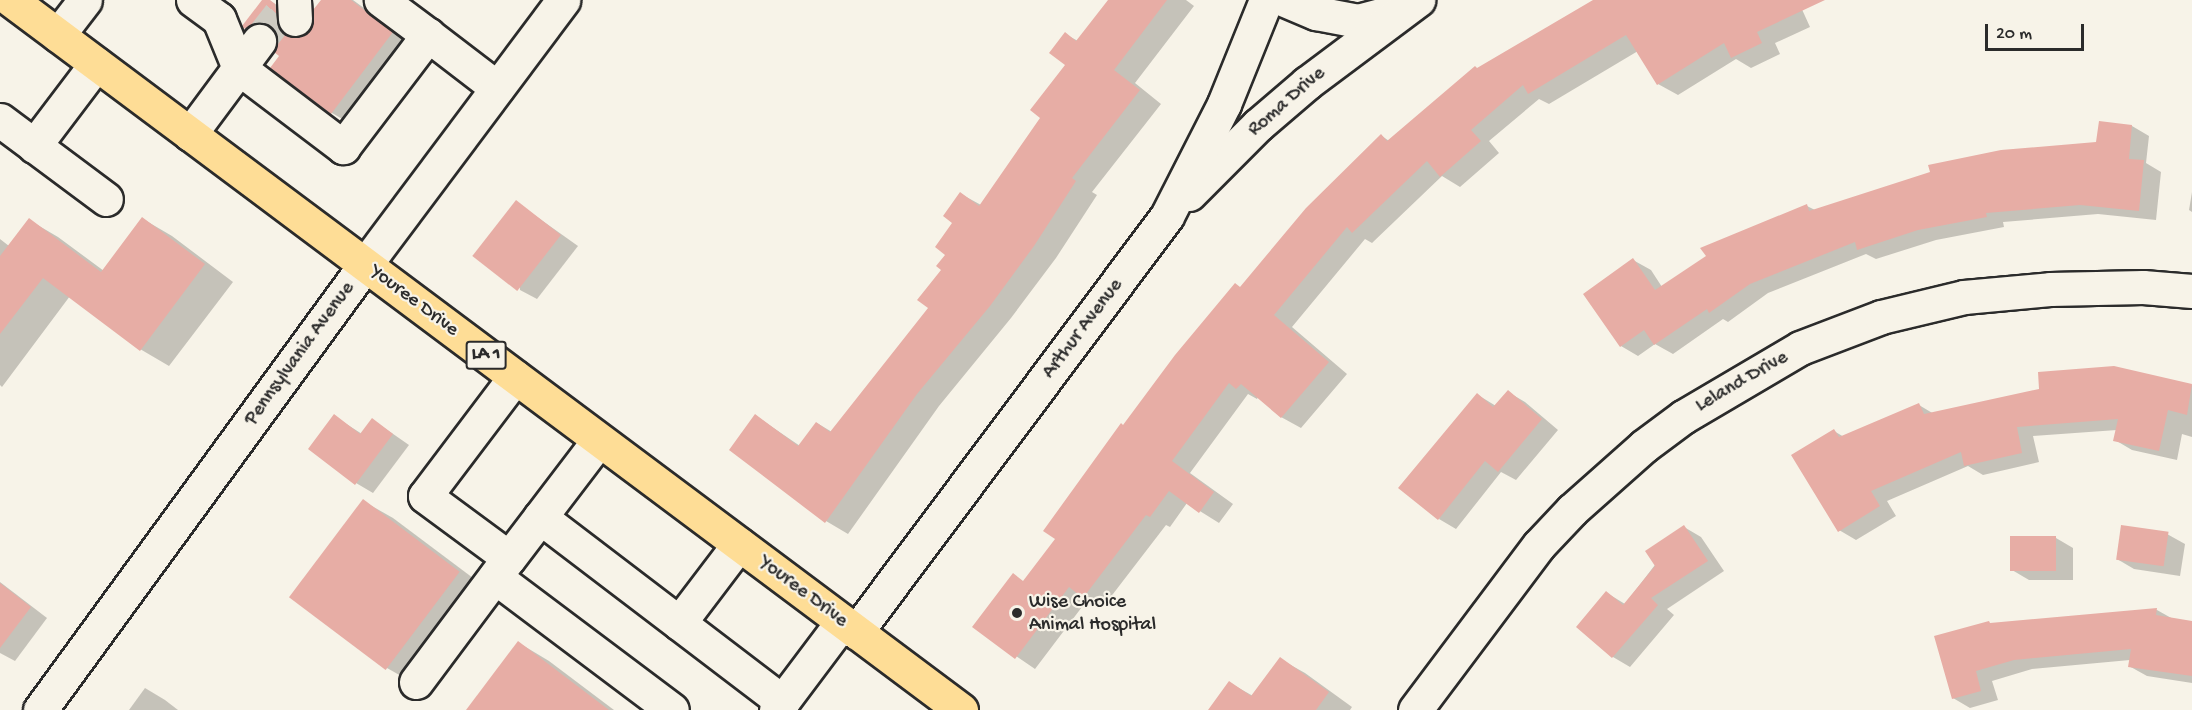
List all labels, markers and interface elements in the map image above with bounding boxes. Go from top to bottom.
scale bar [1988,12,2087,50]
text: 20 m [1996,24,2032,45]
street label: Roma Drive [1243,62,1331,142]
street label: Youree Drive [365,260,463,342]
street label: Arthur Avenue [1038,274,1128,384]
street label: Pennsylvania Avenue [240,277,360,431]
road number: LA 1 [465,340,507,370]
street label: Leland Drive [1692,346,1792,418]
street label: Youree Drive [754,551,852,633]
place label: Wise Choice Animal Hospital [1029,590,1156,637]
marker: Wise Choice Animal Hospital [1010,606,1024,620]

